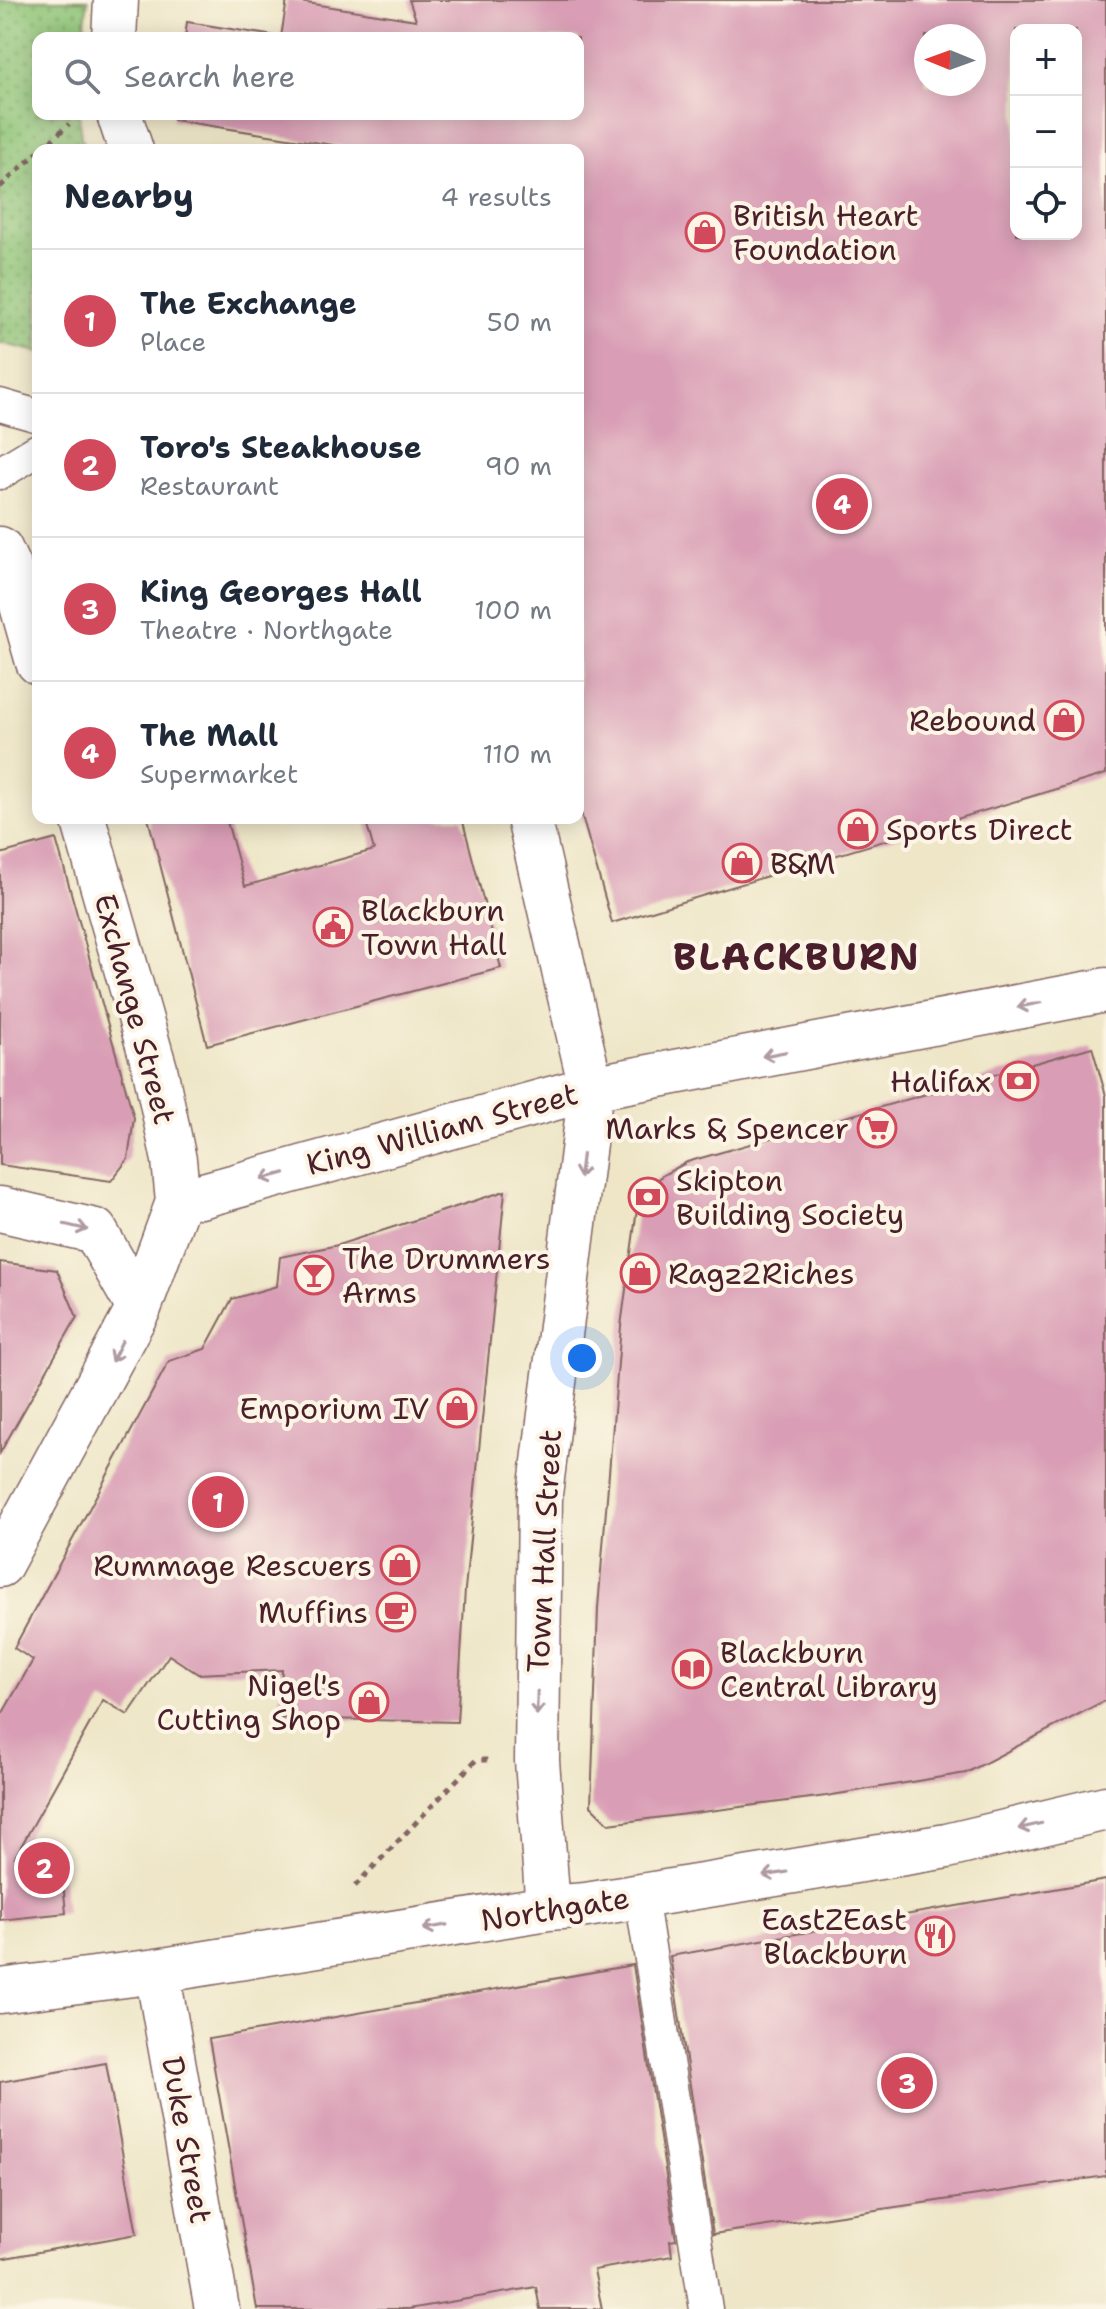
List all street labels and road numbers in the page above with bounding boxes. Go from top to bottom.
street label: Exchange Street [85,889,185,1129]
street label: King William Street [302,1073,582,1185]
street label: Town Hall Street [517,1428,571,1674]
street label: Northgate [478,1877,632,1941]
street label: Duke Street [152,2053,222,2227]

